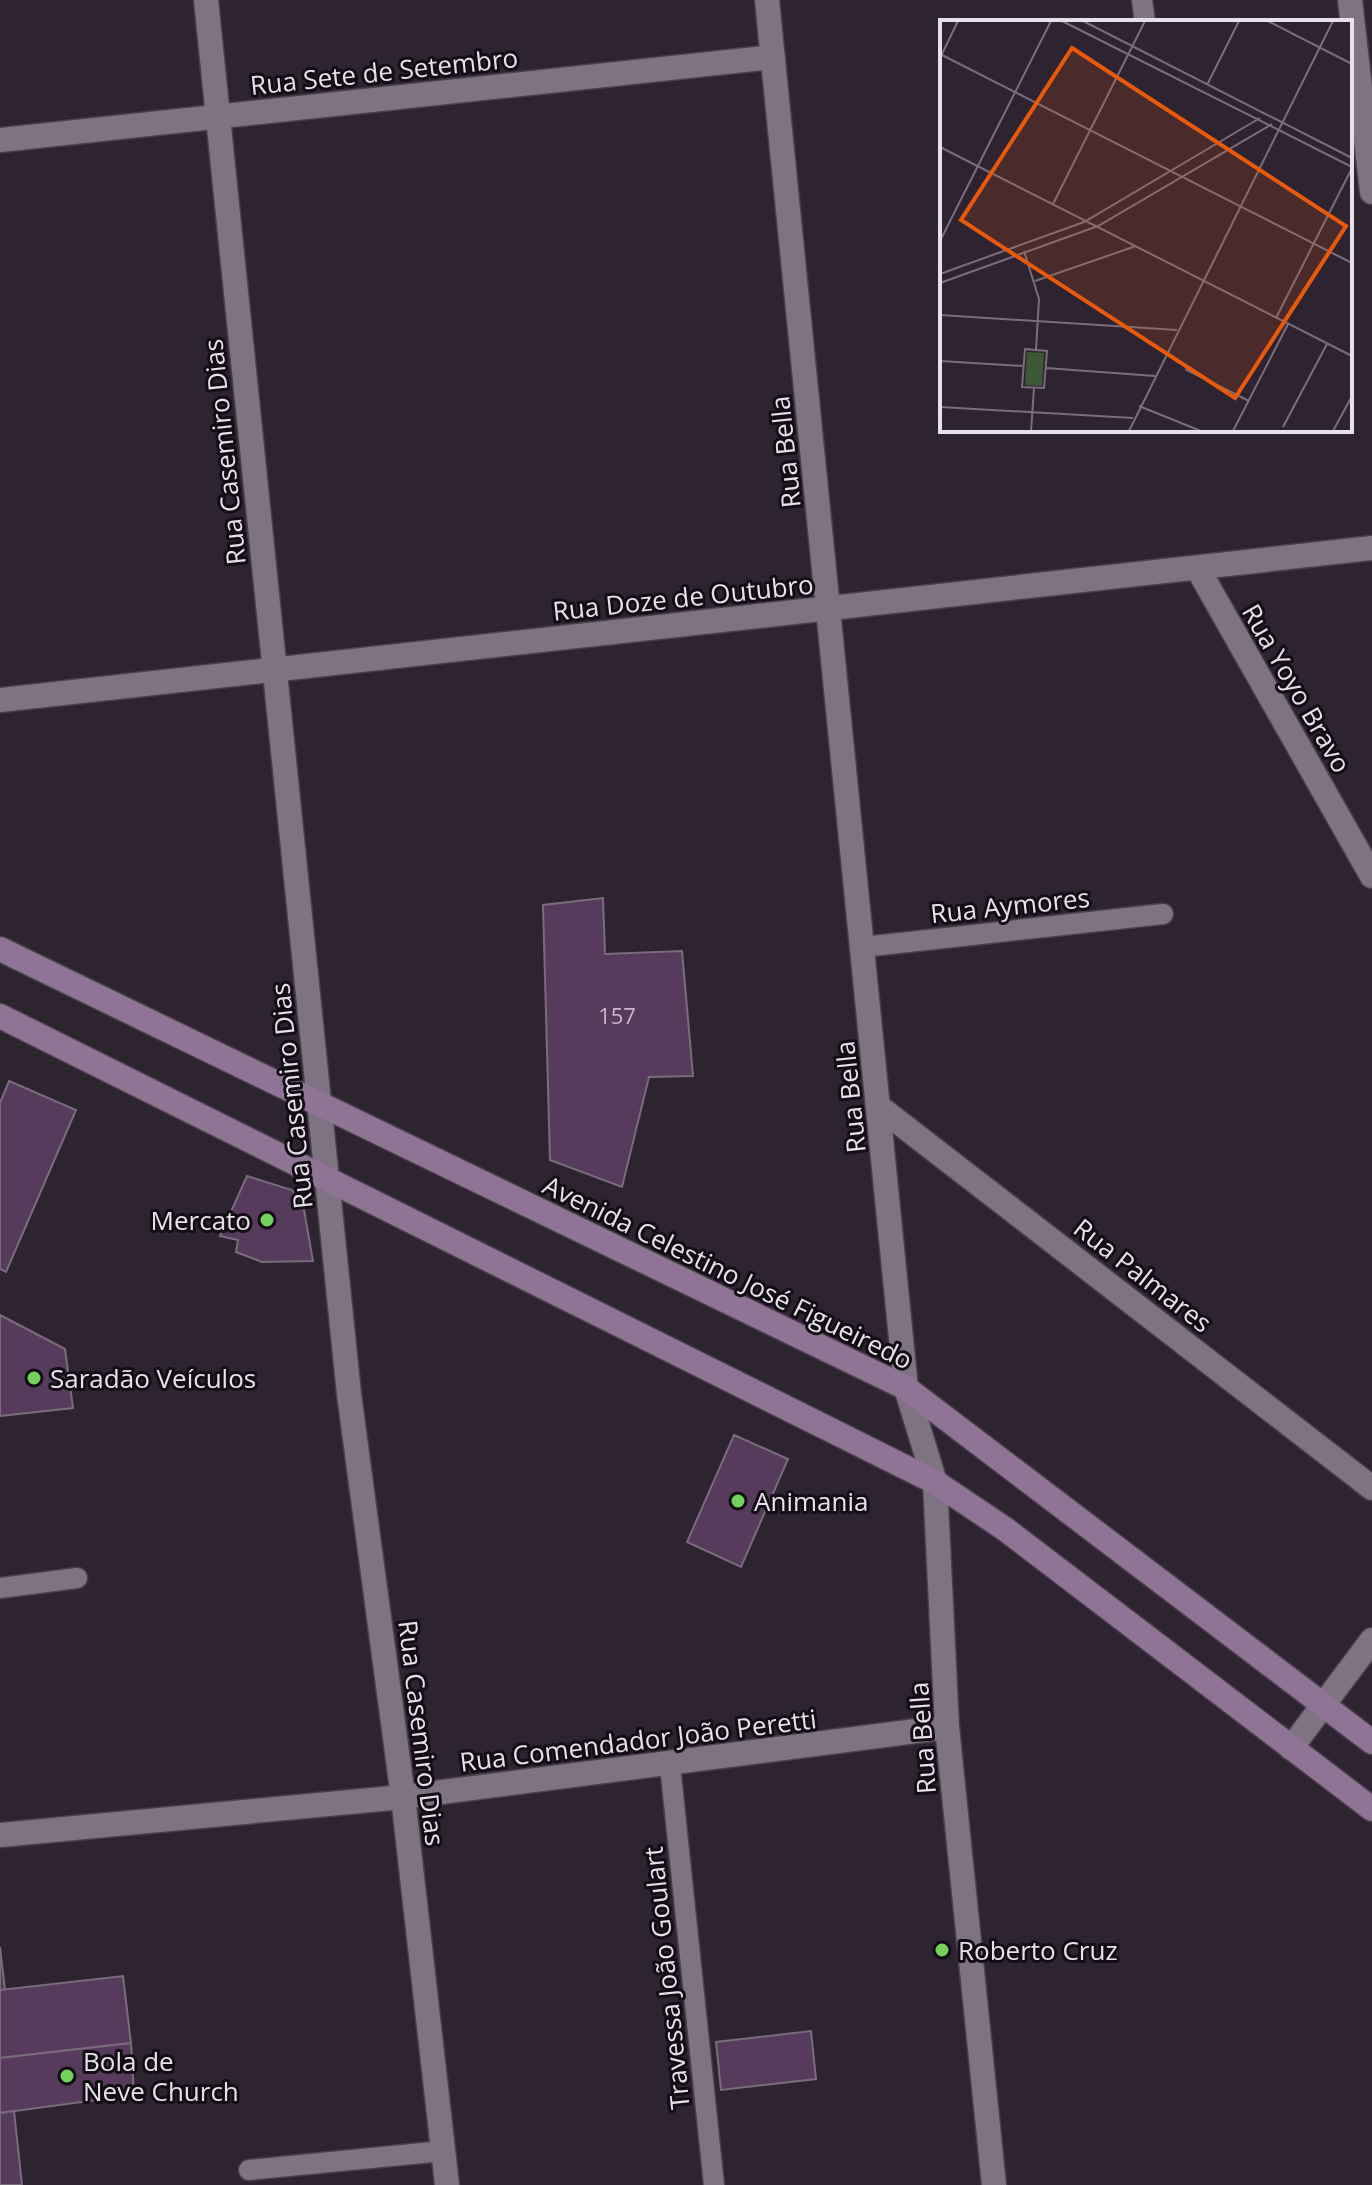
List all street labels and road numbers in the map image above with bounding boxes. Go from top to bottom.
street label: Rua Sete de Setembro [248,39,520,103]
street label: Rua Casemiro Dias [194,337,254,567]
street label: Rua Bella [761,394,809,510]
street label: Rua Doze de Outubro [551,565,815,629]
street label: Rua Yoyo Bravo [1234,597,1360,779]
street label: Rua Aymores [929,879,1091,931]
street label: Rua Casemiro Dias [261,981,321,1211]
street label: Rua Bella [826,1039,874,1155]
street label: Avenida Celestino José Figueiredo [537,1167,919,1377]
street label: Rua Palmares [1067,1210,1219,1340]
street label: Rua Casemiro Dias [390,1618,454,1848]
street label: Rua Bella [900,1681,944,1795]
street label: Rua Comendador João Peretti [458,1700,818,1780]
street label: Travessa João Goulart [634,1845,698,2111]

